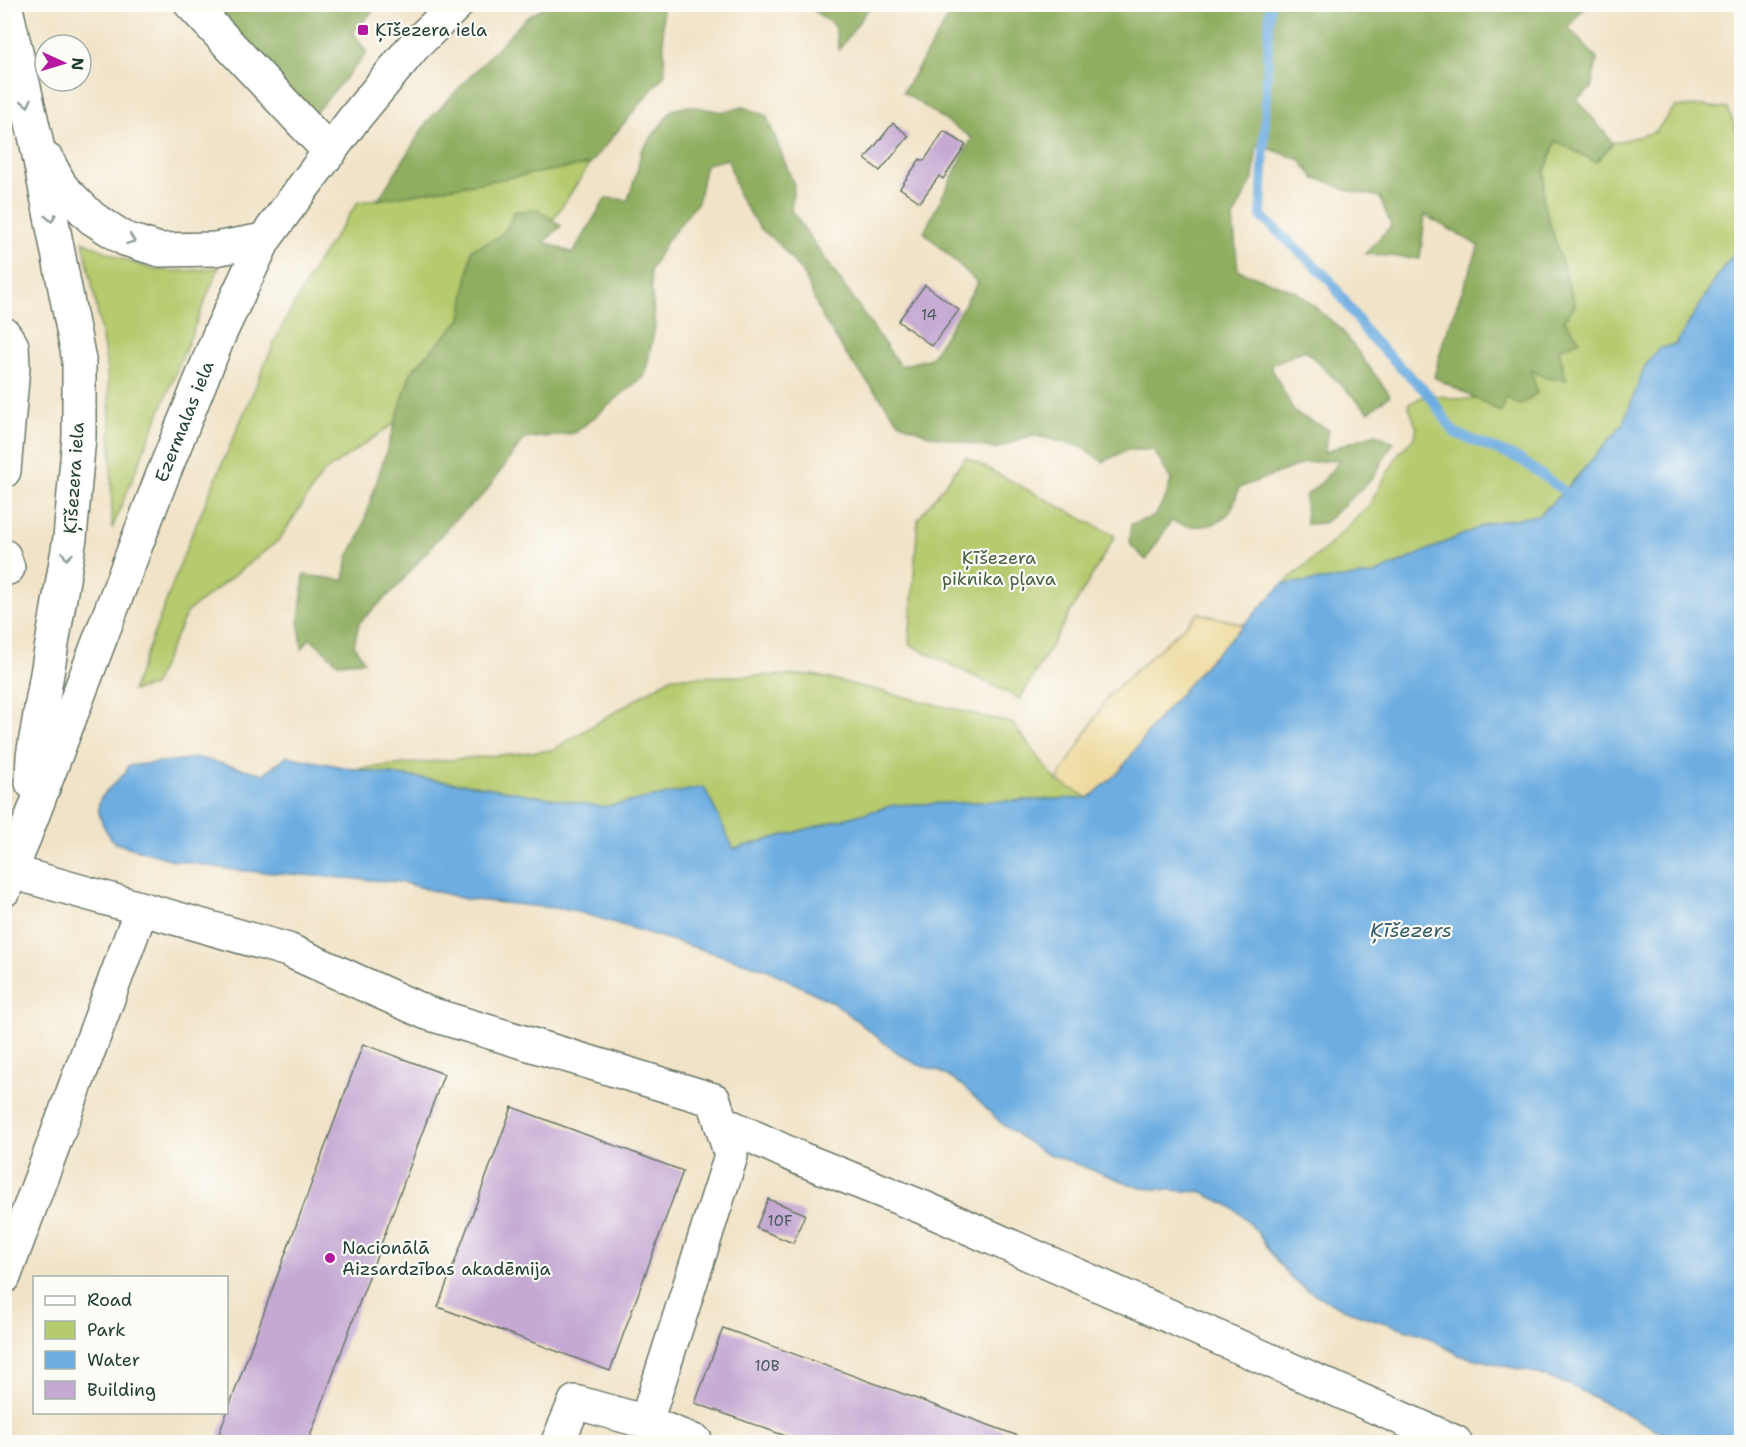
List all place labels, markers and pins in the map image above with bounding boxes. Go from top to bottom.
place label: Ķīšezera iela [375,18,487,42]
marker: Ķīšezera iela [356,23,370,37]
place label: Nacionālā Aizsardzības akadēmija [342,1236,551,1281]
marker: Nacionālā Aizsardzības akadēmija [323,1251,337,1265]

